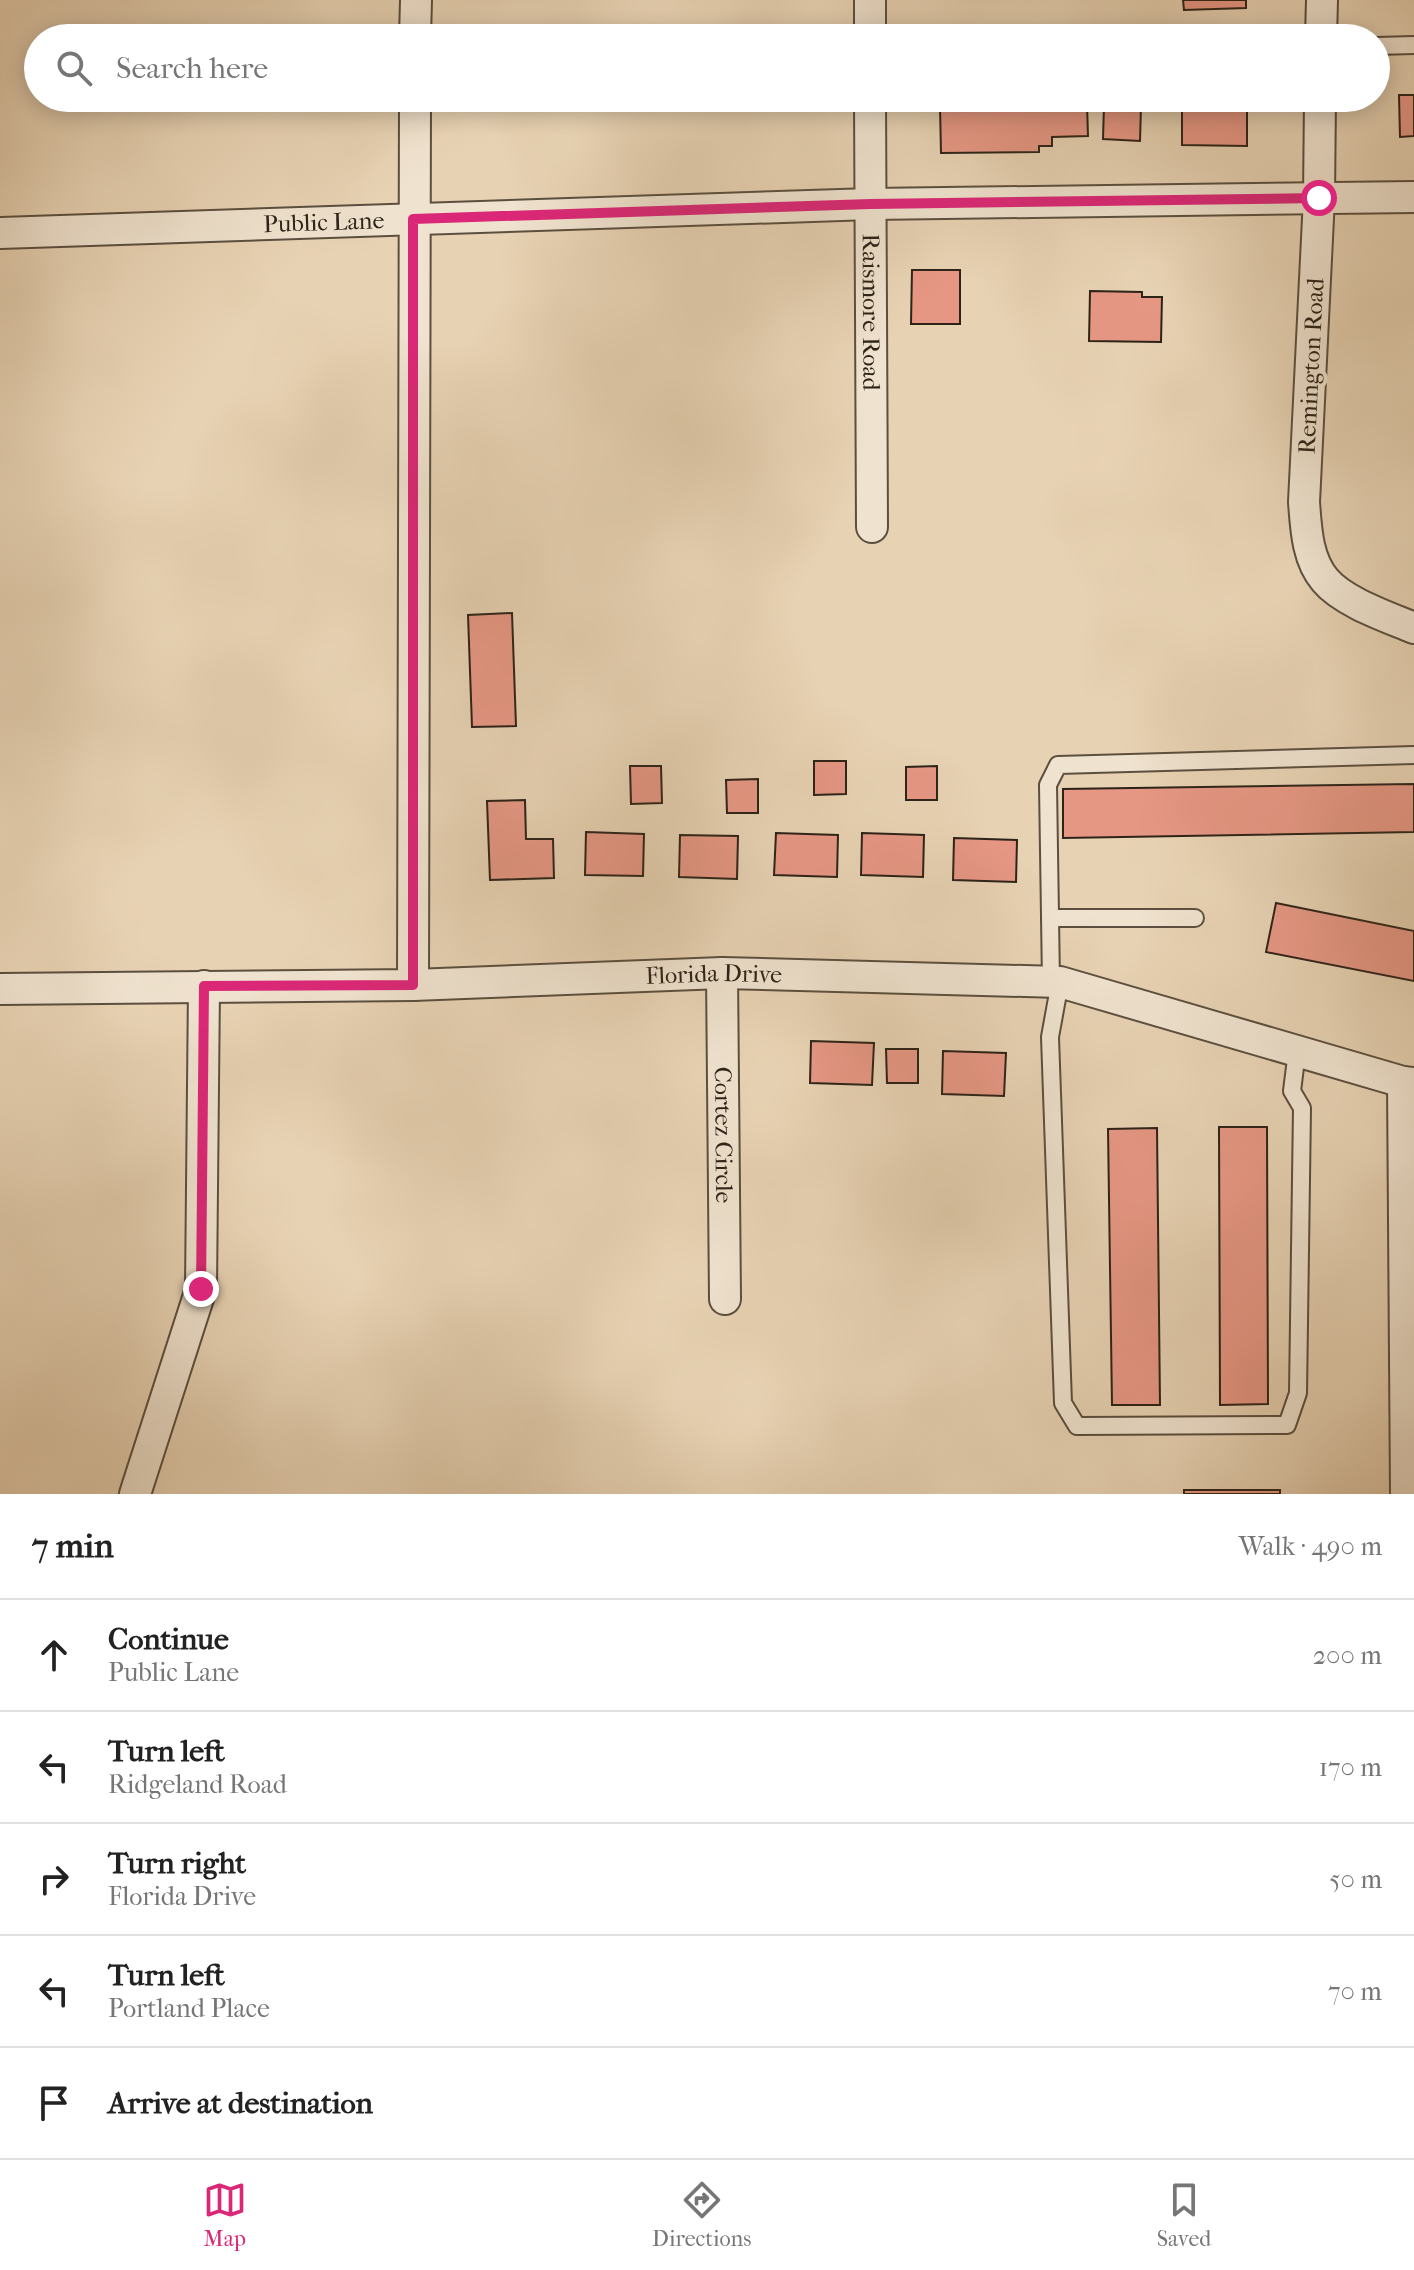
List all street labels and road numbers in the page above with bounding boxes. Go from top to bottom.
street label: Public Lane [263,206,385,238]
street label: Raismore Road [857,233,885,392]
street label: Remington Road [1292,276,1330,455]
street label: Florida Drive [645,959,783,990]
street label: Cortez Circle [709,1066,738,1204]

